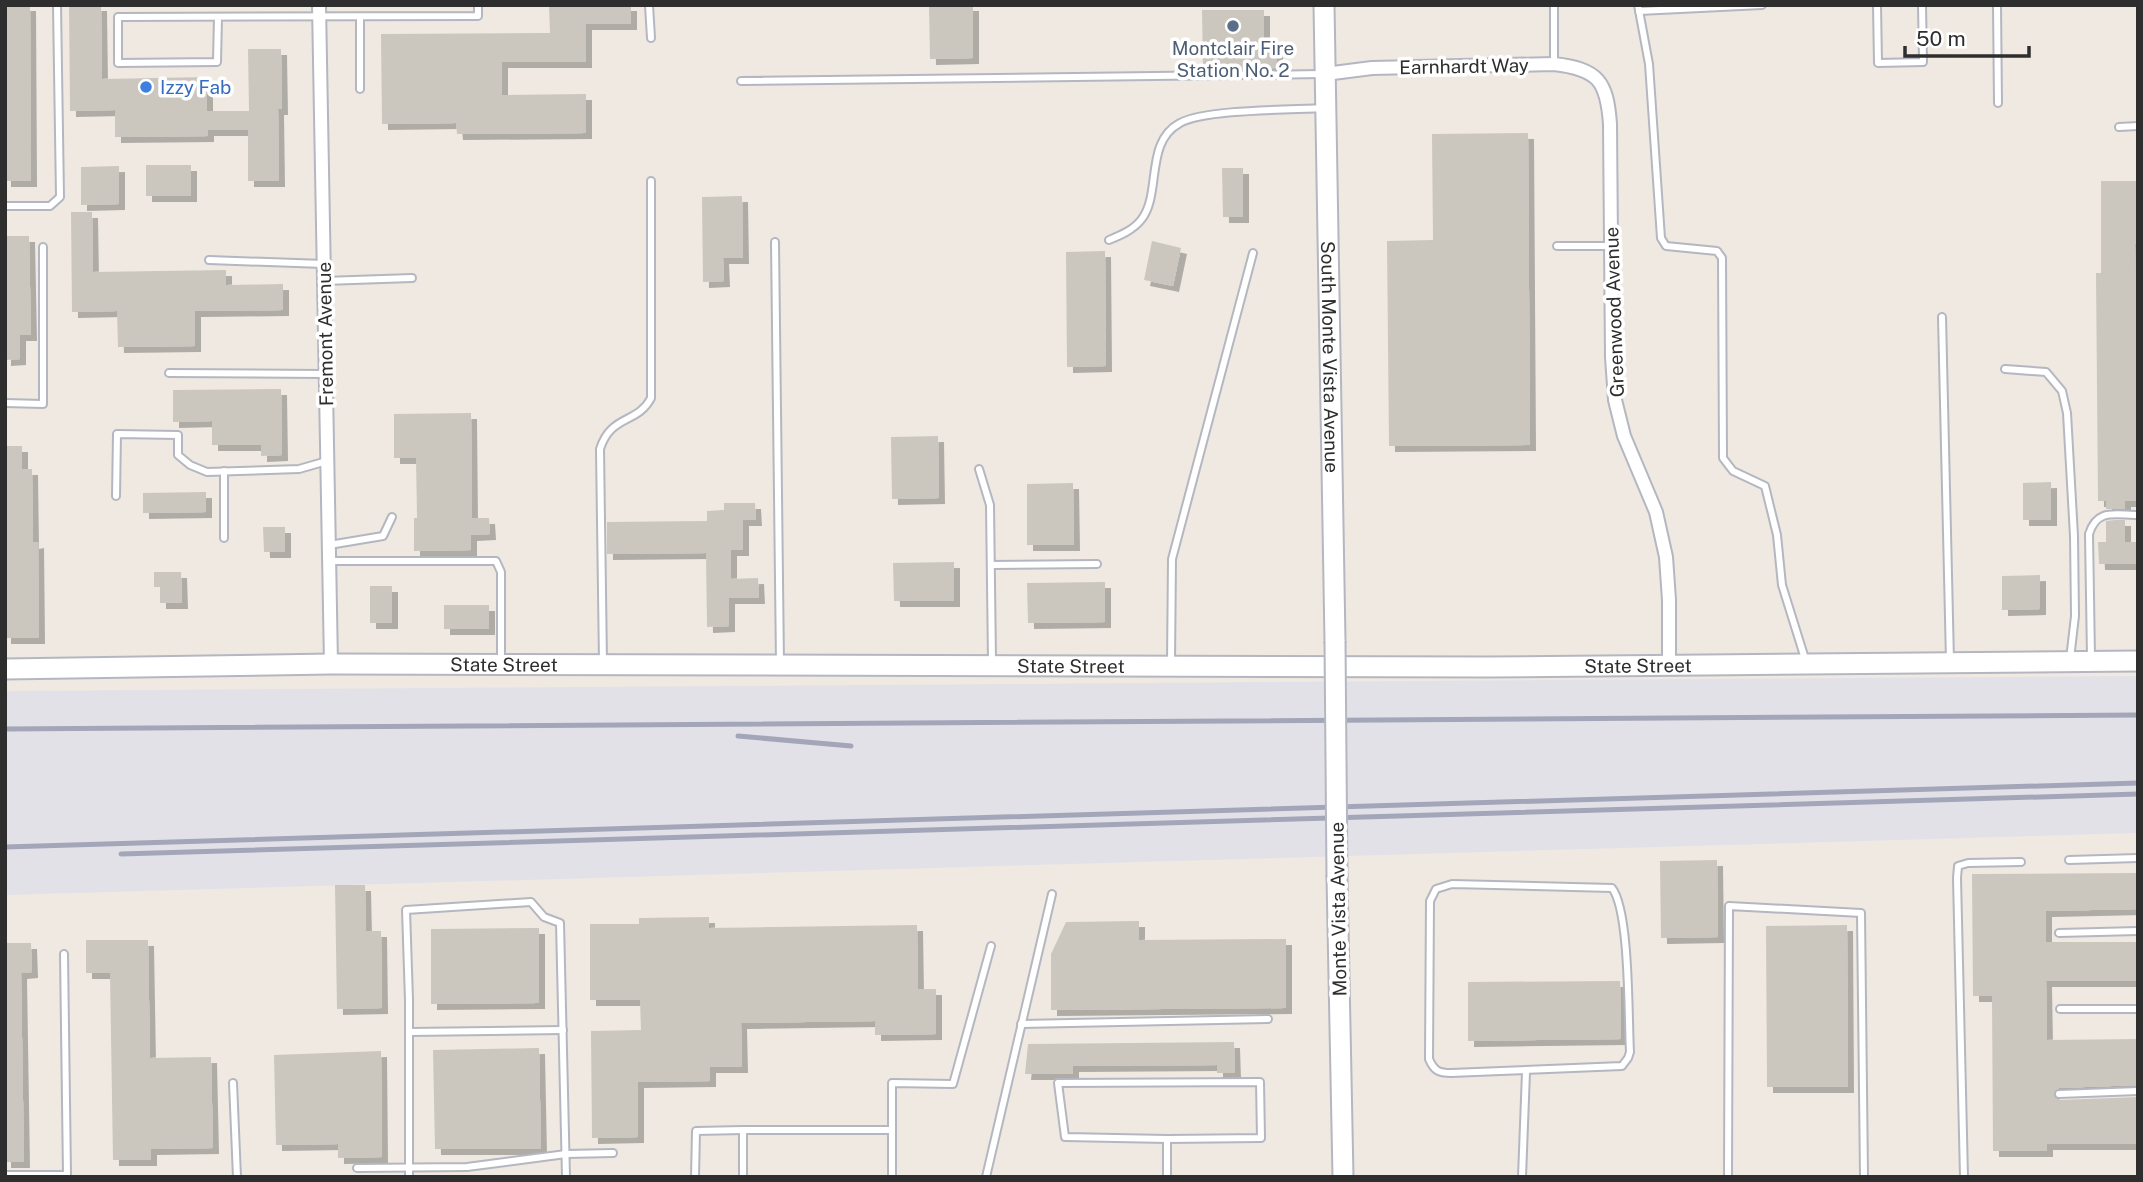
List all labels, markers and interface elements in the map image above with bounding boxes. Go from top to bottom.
scale bar [1905,14,2029,58]
marker: Montclair Fire Station No. 2 [1225,18,1241,34]
text: 50 m [1916,26,1966,51]
place label: Montclair Fire Station No. 2 [1172,37,1294,81]
street label: Earnhardt Way [1399,54,1529,78]
place label: Izzy Fab [160,76,231,98]
marker: Izzy Fab [138,79,154,95]
street label: Greenwood Avenue [1600,226,1628,398]
street label: South Monte Vista Avenue [1317,241,1343,473]
street label: Fremont Avenue [313,262,337,406]
street label: State Street [450,653,558,676]
street label: State Street [1584,654,1692,677]
street label: State Street [1017,655,1125,677]
street label: Monte Vista Avenue [1325,822,1351,996]

